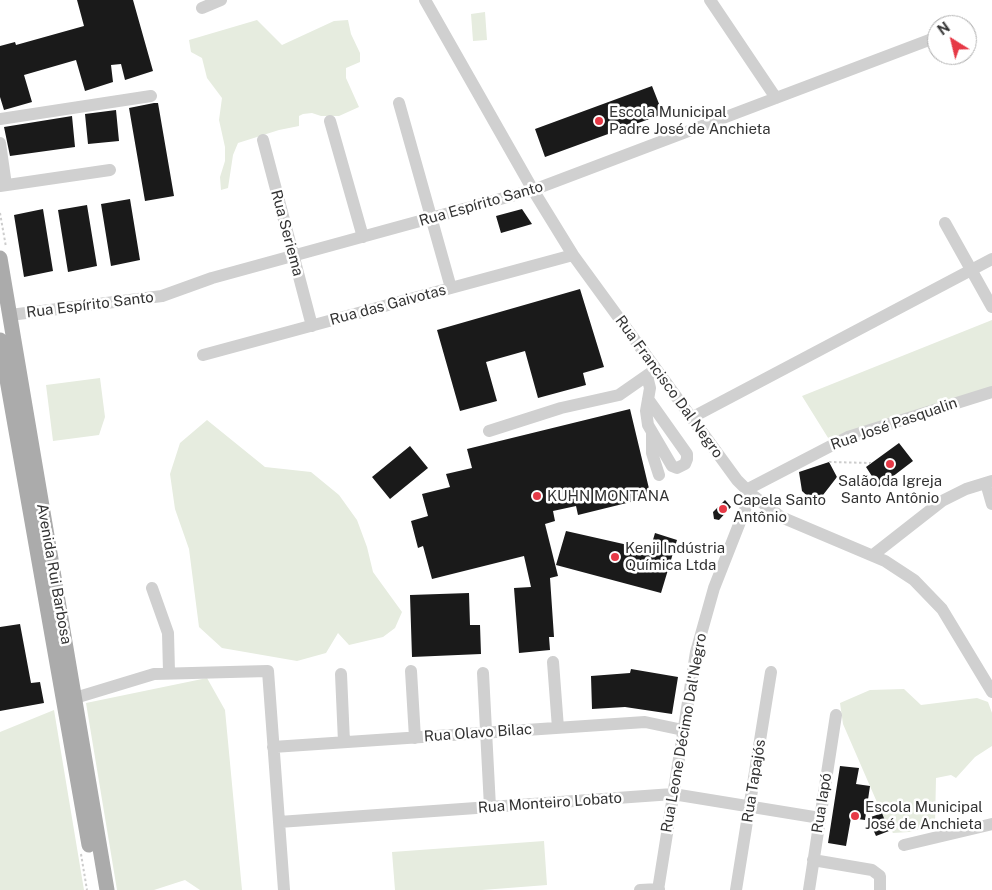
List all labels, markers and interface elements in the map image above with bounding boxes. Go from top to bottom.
north arrow [927,15,977,65]
text: N [935,19,953,38]
place label: Escola Municipal Padre José de Anchieta [609,103,771,138]
marker: Escola Municipal Padre José de Anchieta [593,115,605,127]
street label: Rua Espírito Santo [417,178,545,230]
street label: Rua Seriema [267,188,307,278]
street label: Rua das Gaivotas [328,281,448,329]
street label: Rua Espírito Santo [25,288,155,322]
street label: Rua Francisco Dal Negro [611,312,727,462]
street label: Rua José Pasqualin [828,394,960,454]
marker: Salão da Igreja Santo Antônio [884,458,896,470]
place label: Salão da Igreja Santo Antônio [838,472,942,507]
place label: KUHN MONTANA [547,487,670,505]
marker: KUHN MONTANA [531,490,543,502]
place label: Capela Santo Antônio [733,491,826,526]
street label: Avenida Rui Barbosa [33,502,75,646]
marker: Capela Santo Antônio [717,503,729,515]
place label: Kenji Indústria Química Ltda [625,539,725,574]
marker: Kenji Indústria Química Ltda [609,551,621,563]
street label: Rua Leone Décimo Dal'Negro [658,632,710,834]
street label: Rua Olavo Bilac [423,720,533,746]
street label: Rua Tapajós [739,738,769,824]
street label: Rua Iapó [808,772,836,834]
street label: Rua Monteiro Lobato [477,789,623,817]
place label: Escola Municipal José de Anchieta [865,798,983,833]
marker: Escola Municipal José de Anchieta [849,810,861,822]

